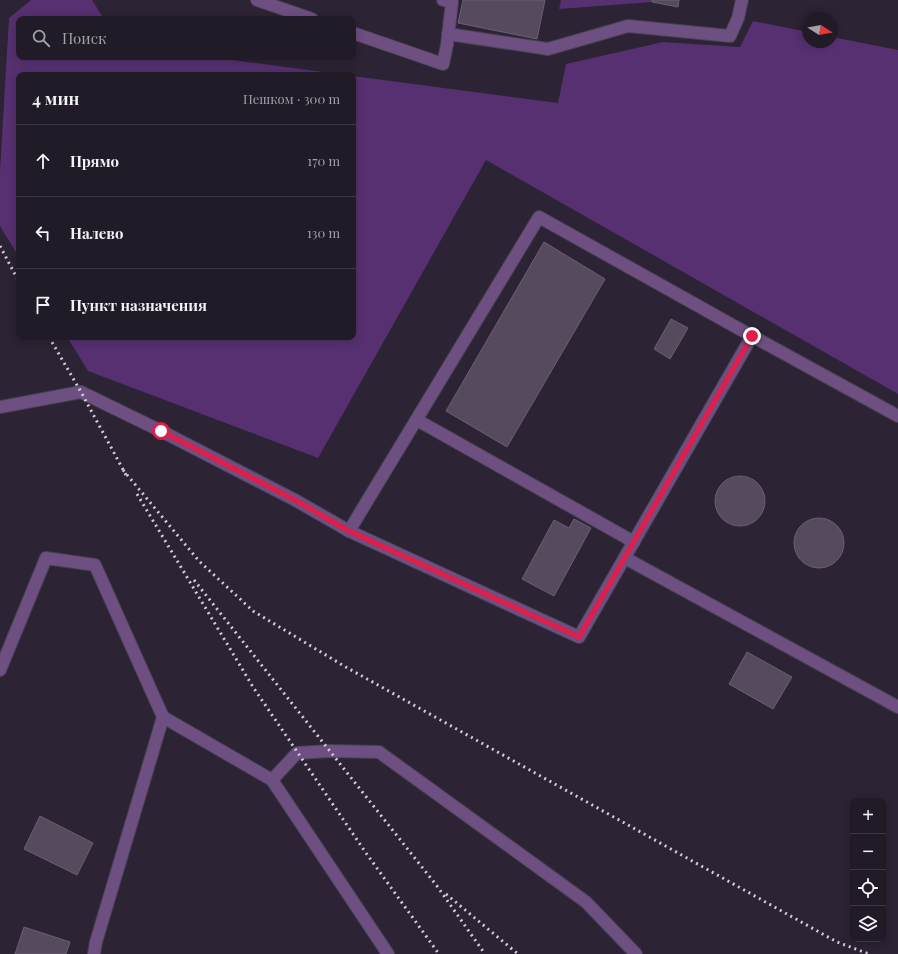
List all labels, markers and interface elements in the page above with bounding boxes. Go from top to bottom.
north arrow [802,12,838,48]
search box [16,16,356,60]
icon: search [30,27,52,49]
text: Поиск [62,28,107,48]
text: 4 мин [32,87,79,109]
text: Пешком · 300 m [243,90,340,107]
icon: ahead [32,150,54,172]
text: Прямо [70,151,119,171]
text: 170 m [307,152,340,169]
icon: left [32,222,54,244]
text: Налево [70,223,123,243]
text: 130 m [307,224,340,241]
icon: arrive [32,294,54,316]
text: Пункт назначения [70,295,207,315]
route end [743,327,761,345]
route start [152,422,170,440]
map controls [850,798,886,942]
button: + [850,798,886,834]
button: − [850,834,886,870]
button: locate [850,870,886,906]
button: layers [850,906,886,942]

